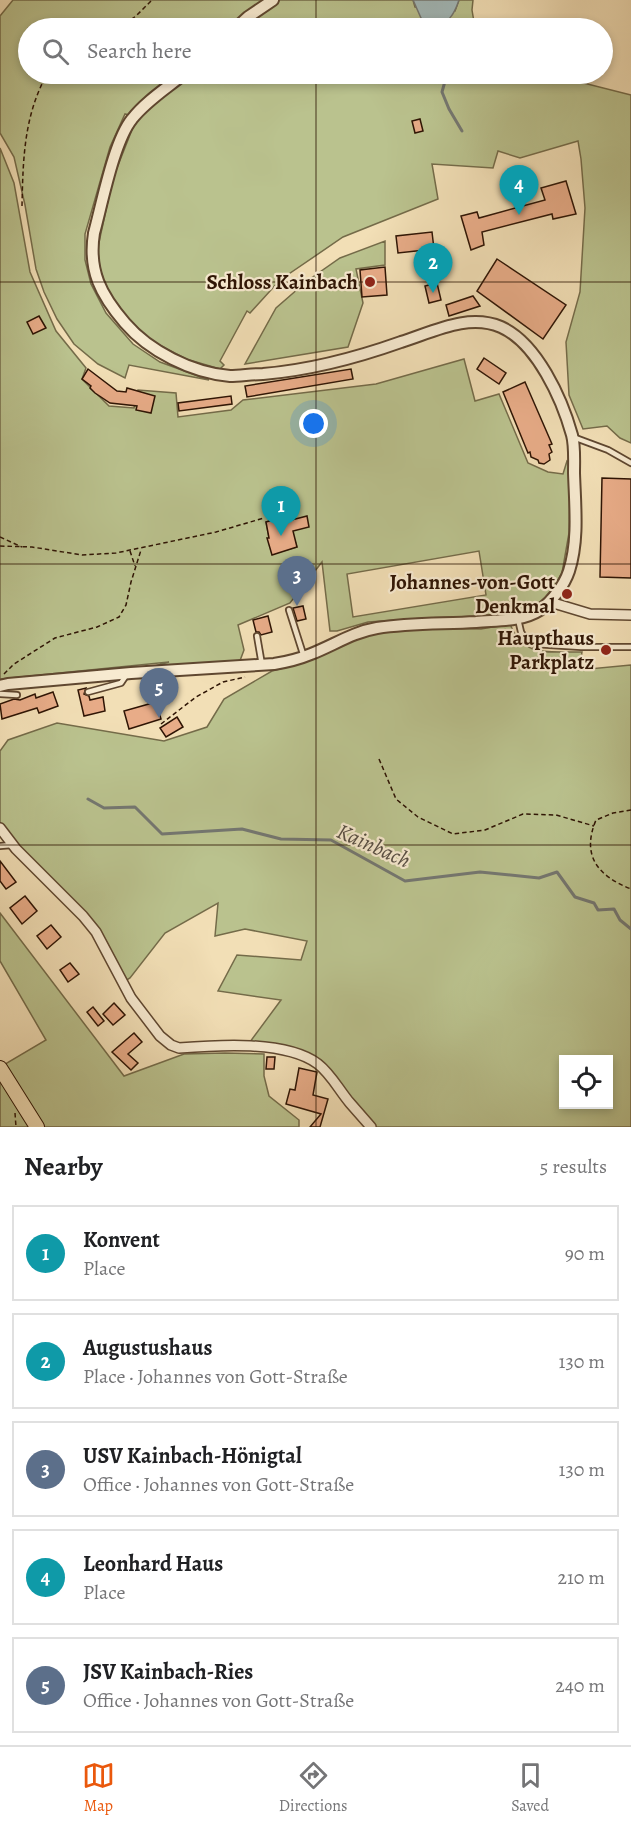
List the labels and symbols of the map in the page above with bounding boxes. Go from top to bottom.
pin: 4 [500,166,538,215]
pin: 2 [414,244,452,293]
place label: Schloss Kainbach [207,268,358,296]
marker: Schloss Kainbach [363,275,377,289]
your location [299,409,328,438]
pin: 1 [262,486,300,536]
pin: 3 [278,556,316,606]
place label: Johannes-von-Gott Denkmal [390,568,555,620]
marker: Johannes-von-Gott Denkmal [560,587,574,601]
place label: Haupthaus Parkplatz [497,624,594,676]
marker: Haupthaus Parkplatz [599,643,613,657]
pin: 5 [140,668,178,718]
water label: Kainbach [332,816,415,875]

